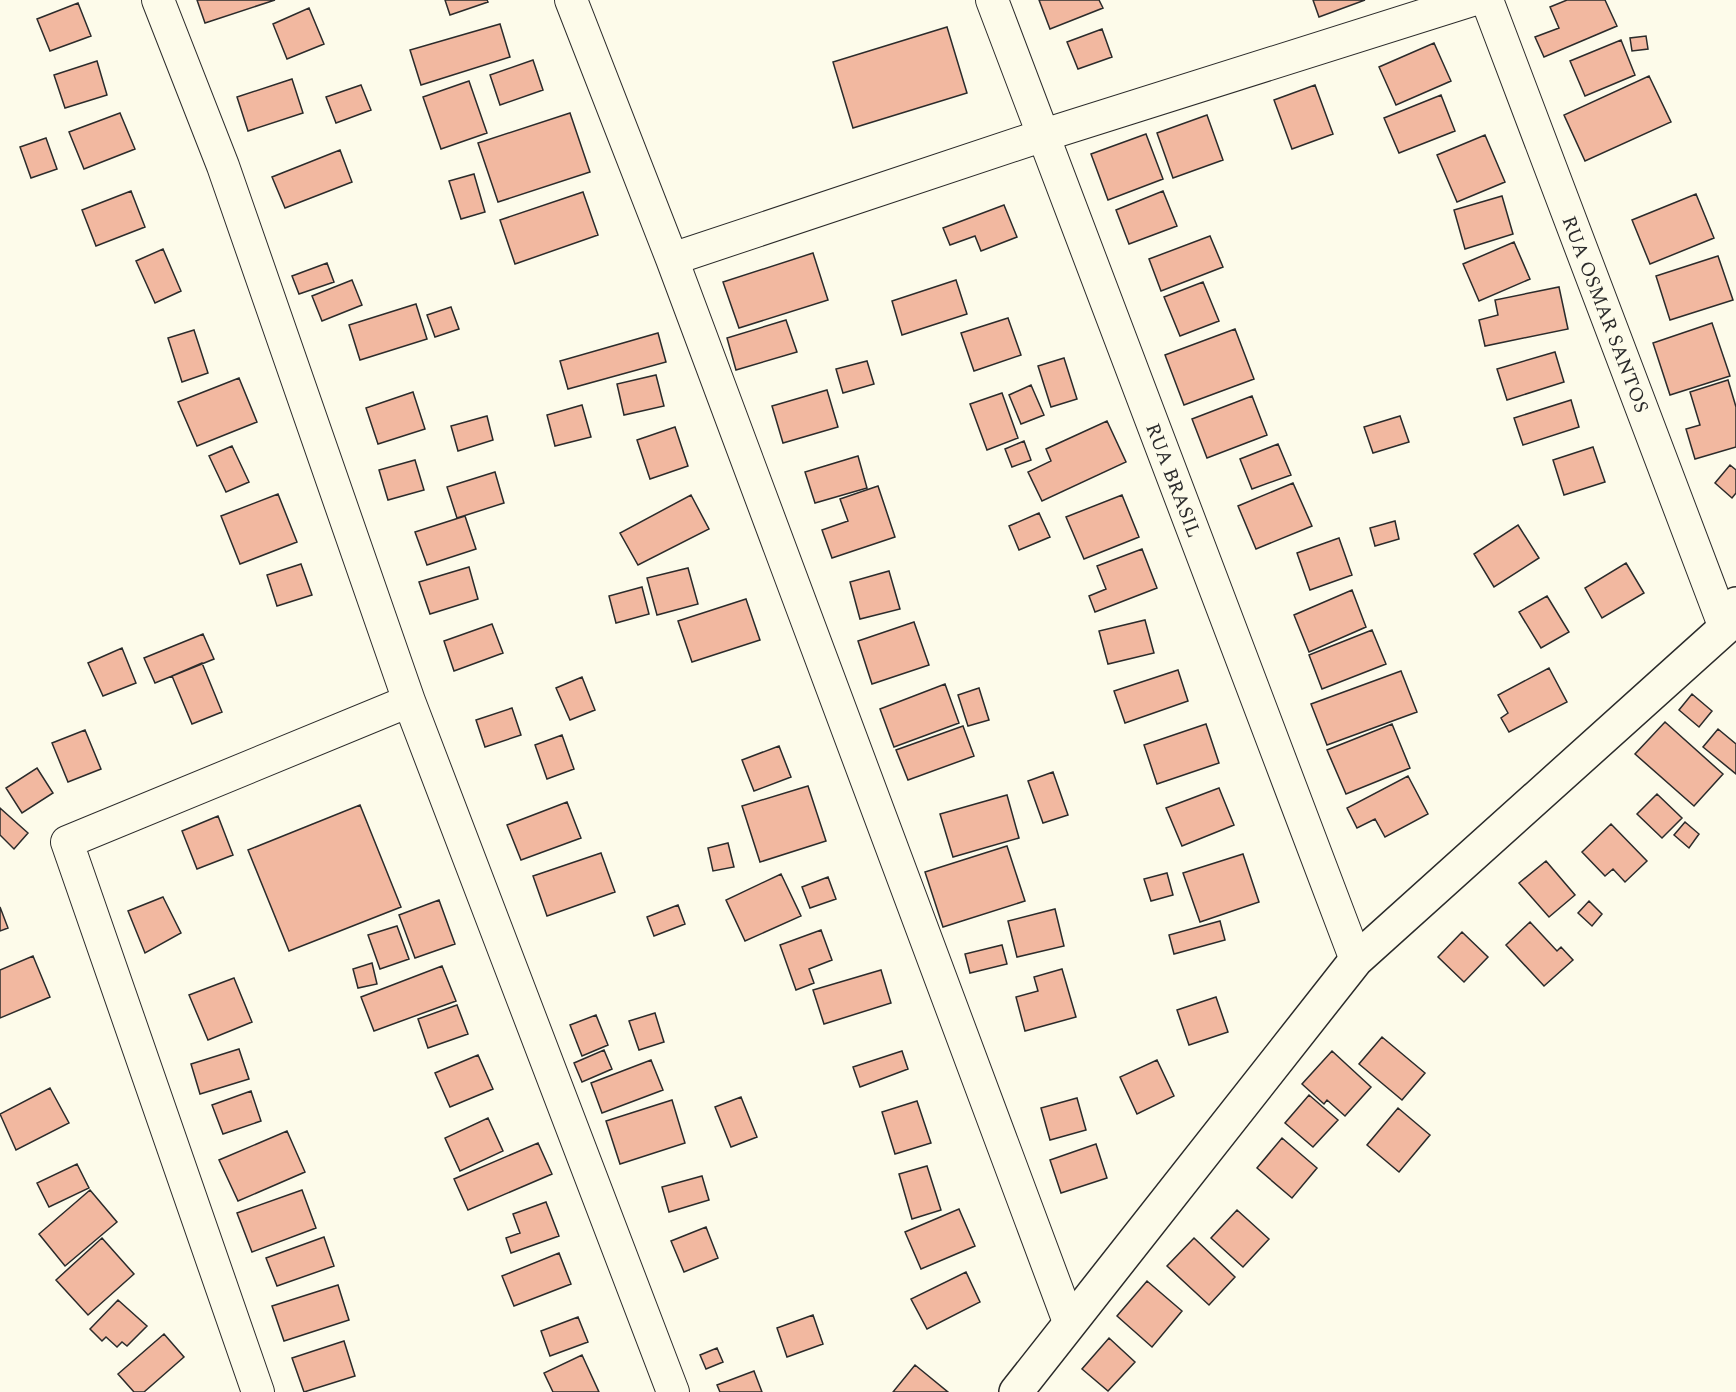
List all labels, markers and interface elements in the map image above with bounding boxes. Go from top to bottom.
street label: RUA OSMAR SANTOS [1554,211,1657,417]
street label: RUA BRASIL [1137,419,1209,542]

